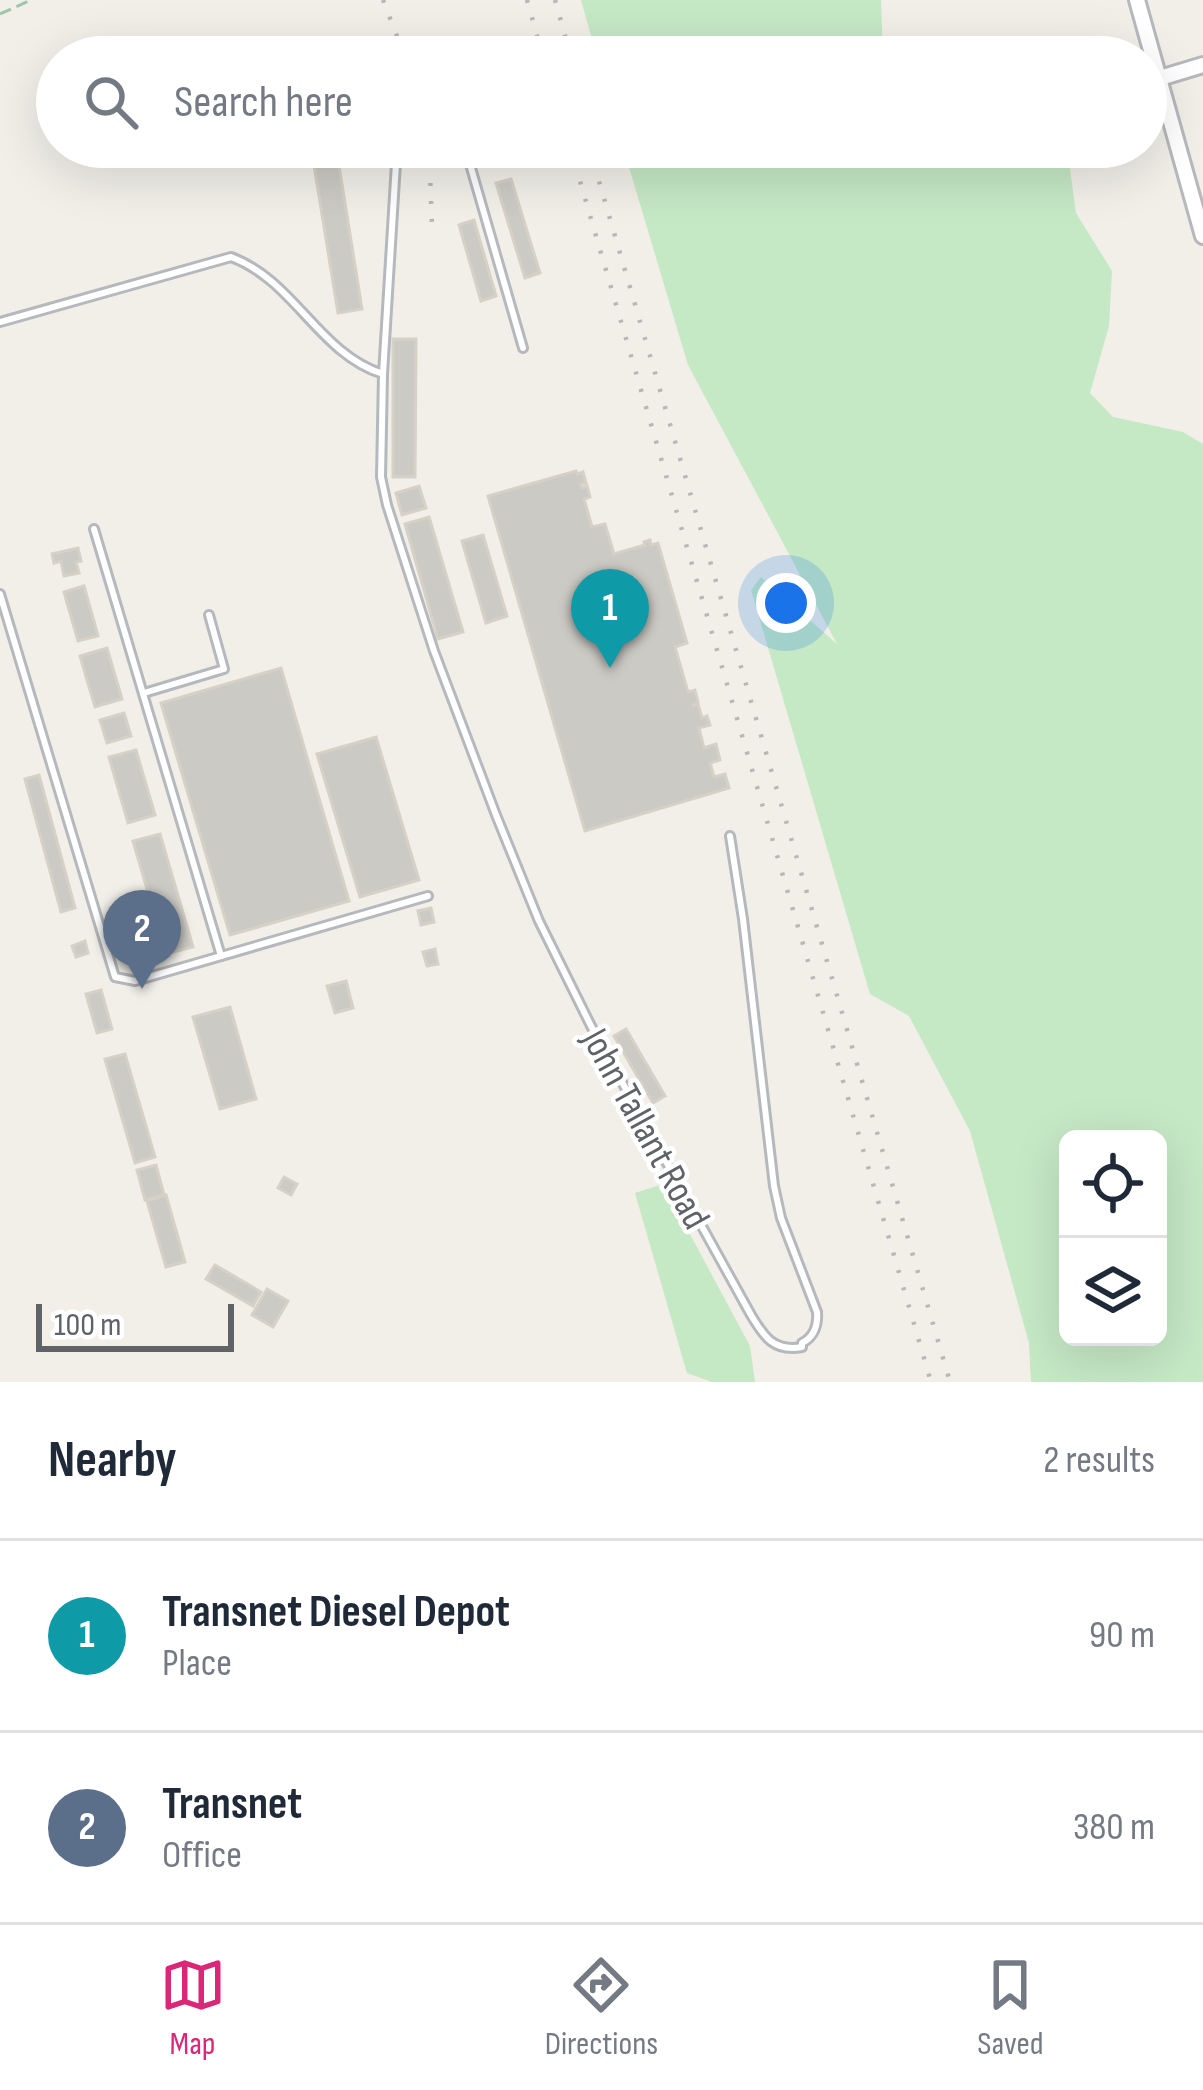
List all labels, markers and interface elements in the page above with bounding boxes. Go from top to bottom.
search box [36,36,1167,168]
icon: search [78,69,144,135]
text: Search here [174,75,353,130]
pin: 1 [571,569,649,668]
your location [756,573,816,633]
pin: 2 [103,890,181,989]
street label: John Tallant Road [570,1020,719,1238]
map controls [1059,1130,1167,1346]
button: locate [1059,1130,1167,1238]
button: layers [1059,1238,1167,1346]
scale bar [36,1298,234,1351]
text: 100 m [54,1305,121,1345]
text: Nearby [48,1430,177,1491]
text: 2 results [1043,1437,1155,1484]
text: Transnet Diesel Depot [162,1585,510,1640]
text: 1 [79,1612,95,1659]
text: 90 m [1089,1612,1155,1659]
text: Place [162,1640,232,1687]
text: Transnet [162,1777,302,1832]
text: 2 [78,1804,96,1851]
text: 380 m [1073,1804,1155,1851]
text: Office [162,1832,242,1879]
tab: Map [160,1952,226,2064]
tab: Directions [545,1952,658,2064]
tab: Saved [977,1952,1043,2064]

